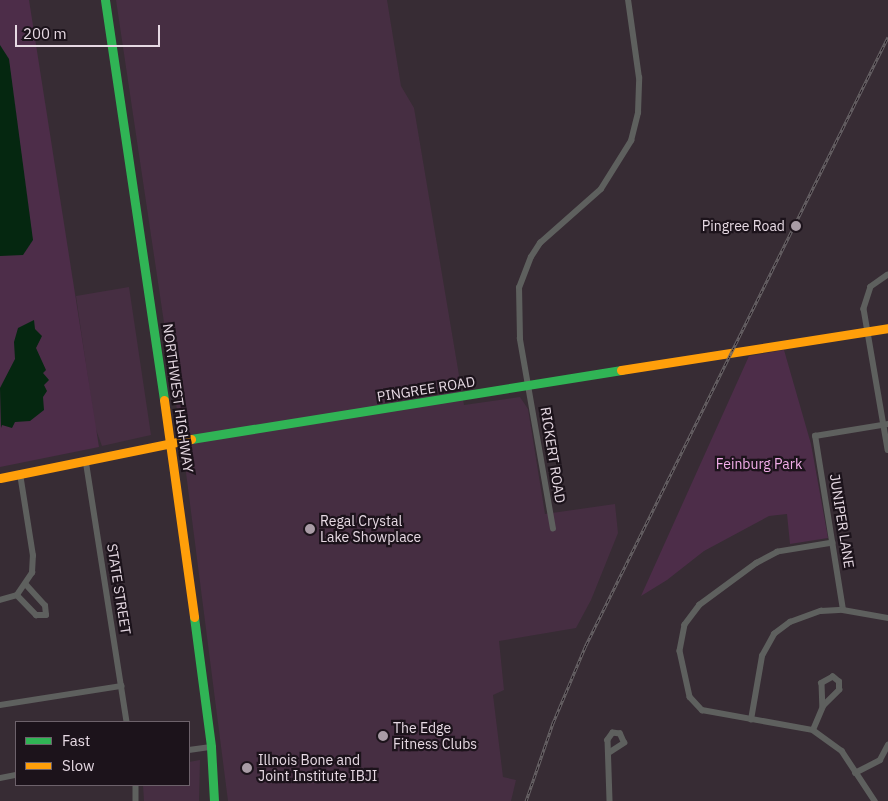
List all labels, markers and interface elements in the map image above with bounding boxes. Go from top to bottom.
scale bar [18,15,162,47]
text: 200 m [23,24,67,43]
place label: Pingree Road [702,218,785,234]
marker: Pingree Road [789,219,803,233]
street label: NORTHWEST HIGHWAY [159,322,197,474]
street label: PINGREE ROAD [376,373,476,405]
street label: RICKERT ROAD [537,406,569,504]
park label: Feinburg Park [716,456,802,472]
street label: JUNIPER LANE [826,473,858,569]
place label: Regal Crystal Lake Showplace [320,513,421,546]
marker: Regal Crystal Lake Showplace [304,523,316,535]
street label: STATE STREET [104,542,134,636]
place label: The Edge Fitness Clubs [393,720,477,752]
legend [15,721,190,786]
marker: The Edge Fitness Clubs [377,730,389,742]
text: Fast [62,731,90,750]
place label: Illnois Bone and Joint Institute IBJI [258,752,377,784]
text: Slow [62,756,95,775]
marker: Illnois Bone and Joint Institute IBJI [240,761,254,775]

